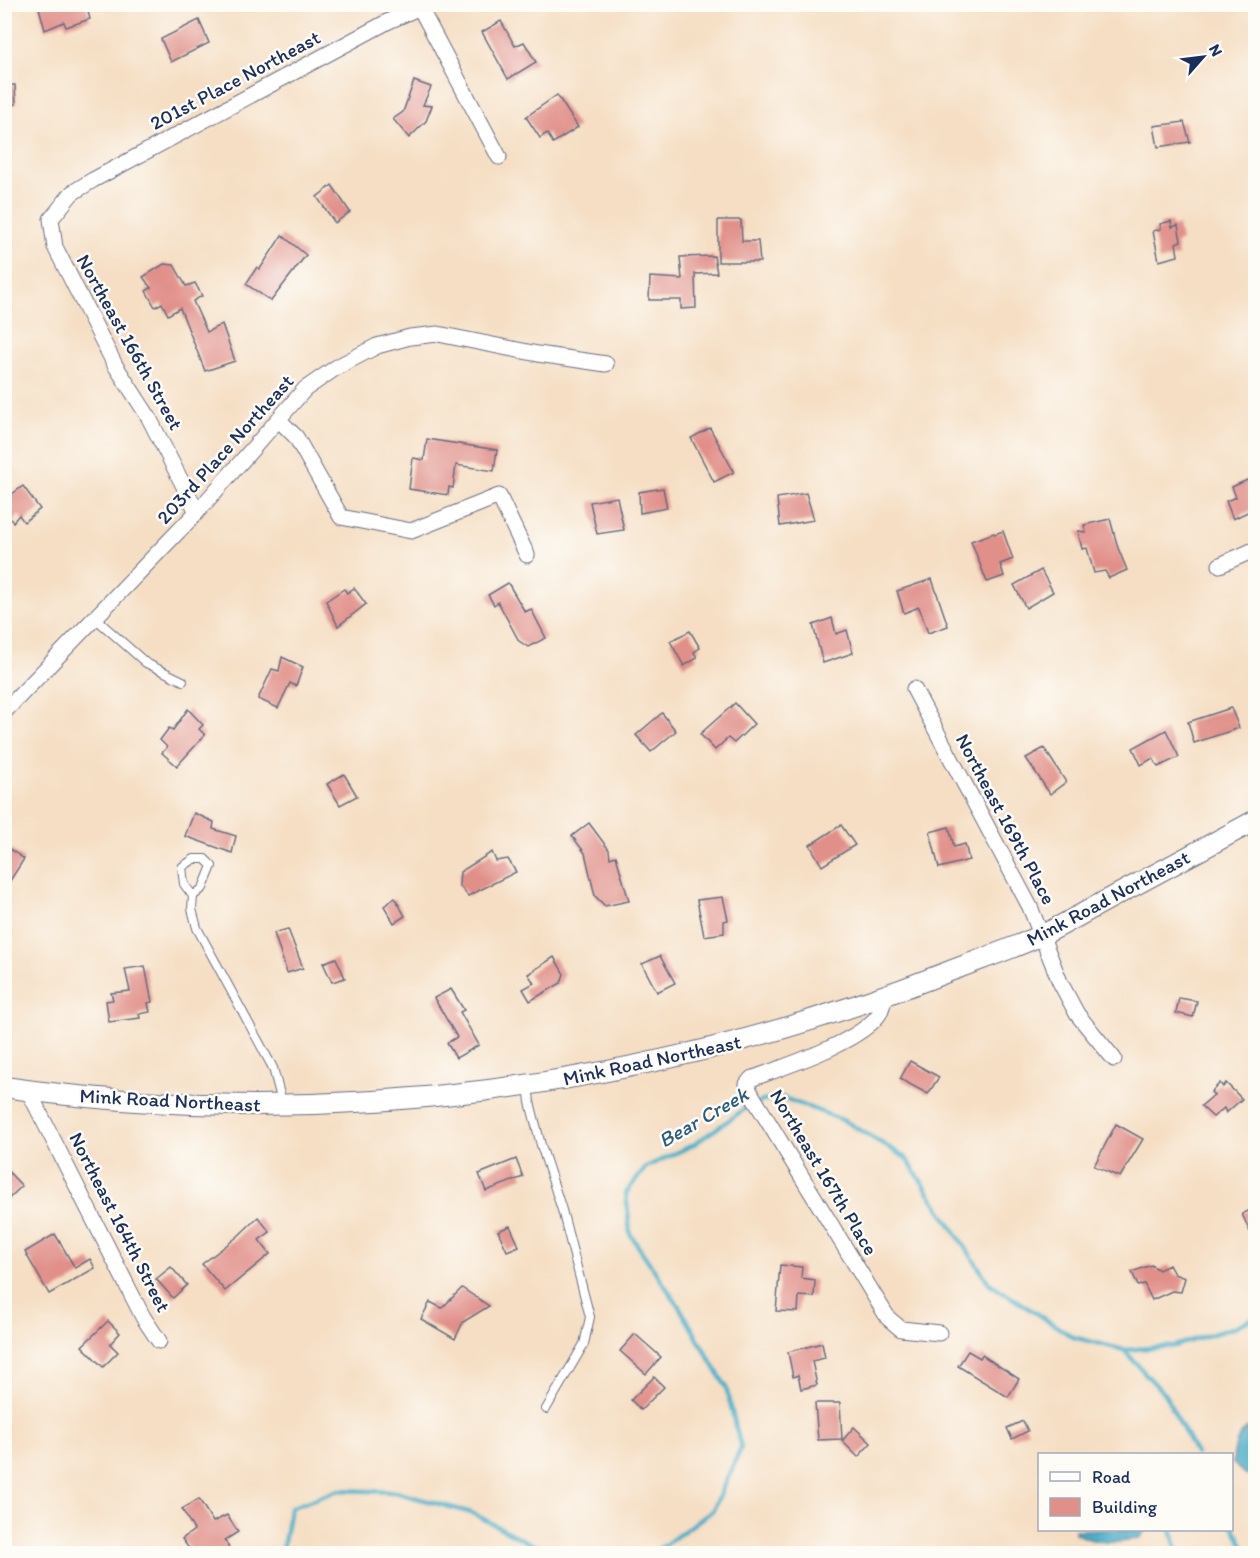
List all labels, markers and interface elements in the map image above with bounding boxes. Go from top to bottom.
street label: 201st Place Northeast [146,25,324,135]
north arrow [1173,27,1233,87]
text: N [1205,41,1227,59]
street label: Northeast 166th Street [72,250,188,434]
street label: 203rd Place Northeast [151,369,299,529]
street label: Northeast 169th Place [951,729,1061,909]
street label: Mink Road Northeast [1022,845,1194,951]
street label: Mink Road Northeast [561,1029,744,1091]
water label: Bear Creek [654,1081,753,1153]
street label: Mink Road Northeast [79,1083,262,1117]
street label: Northeast 167th Place [765,1085,883,1259]
street label: Northeast 164th Street [64,1128,176,1316]
legend [1038,1453,1233,1531]
text: Road [1092,1466,1131,1488]
text: Building [1092,1496,1158,1518]

